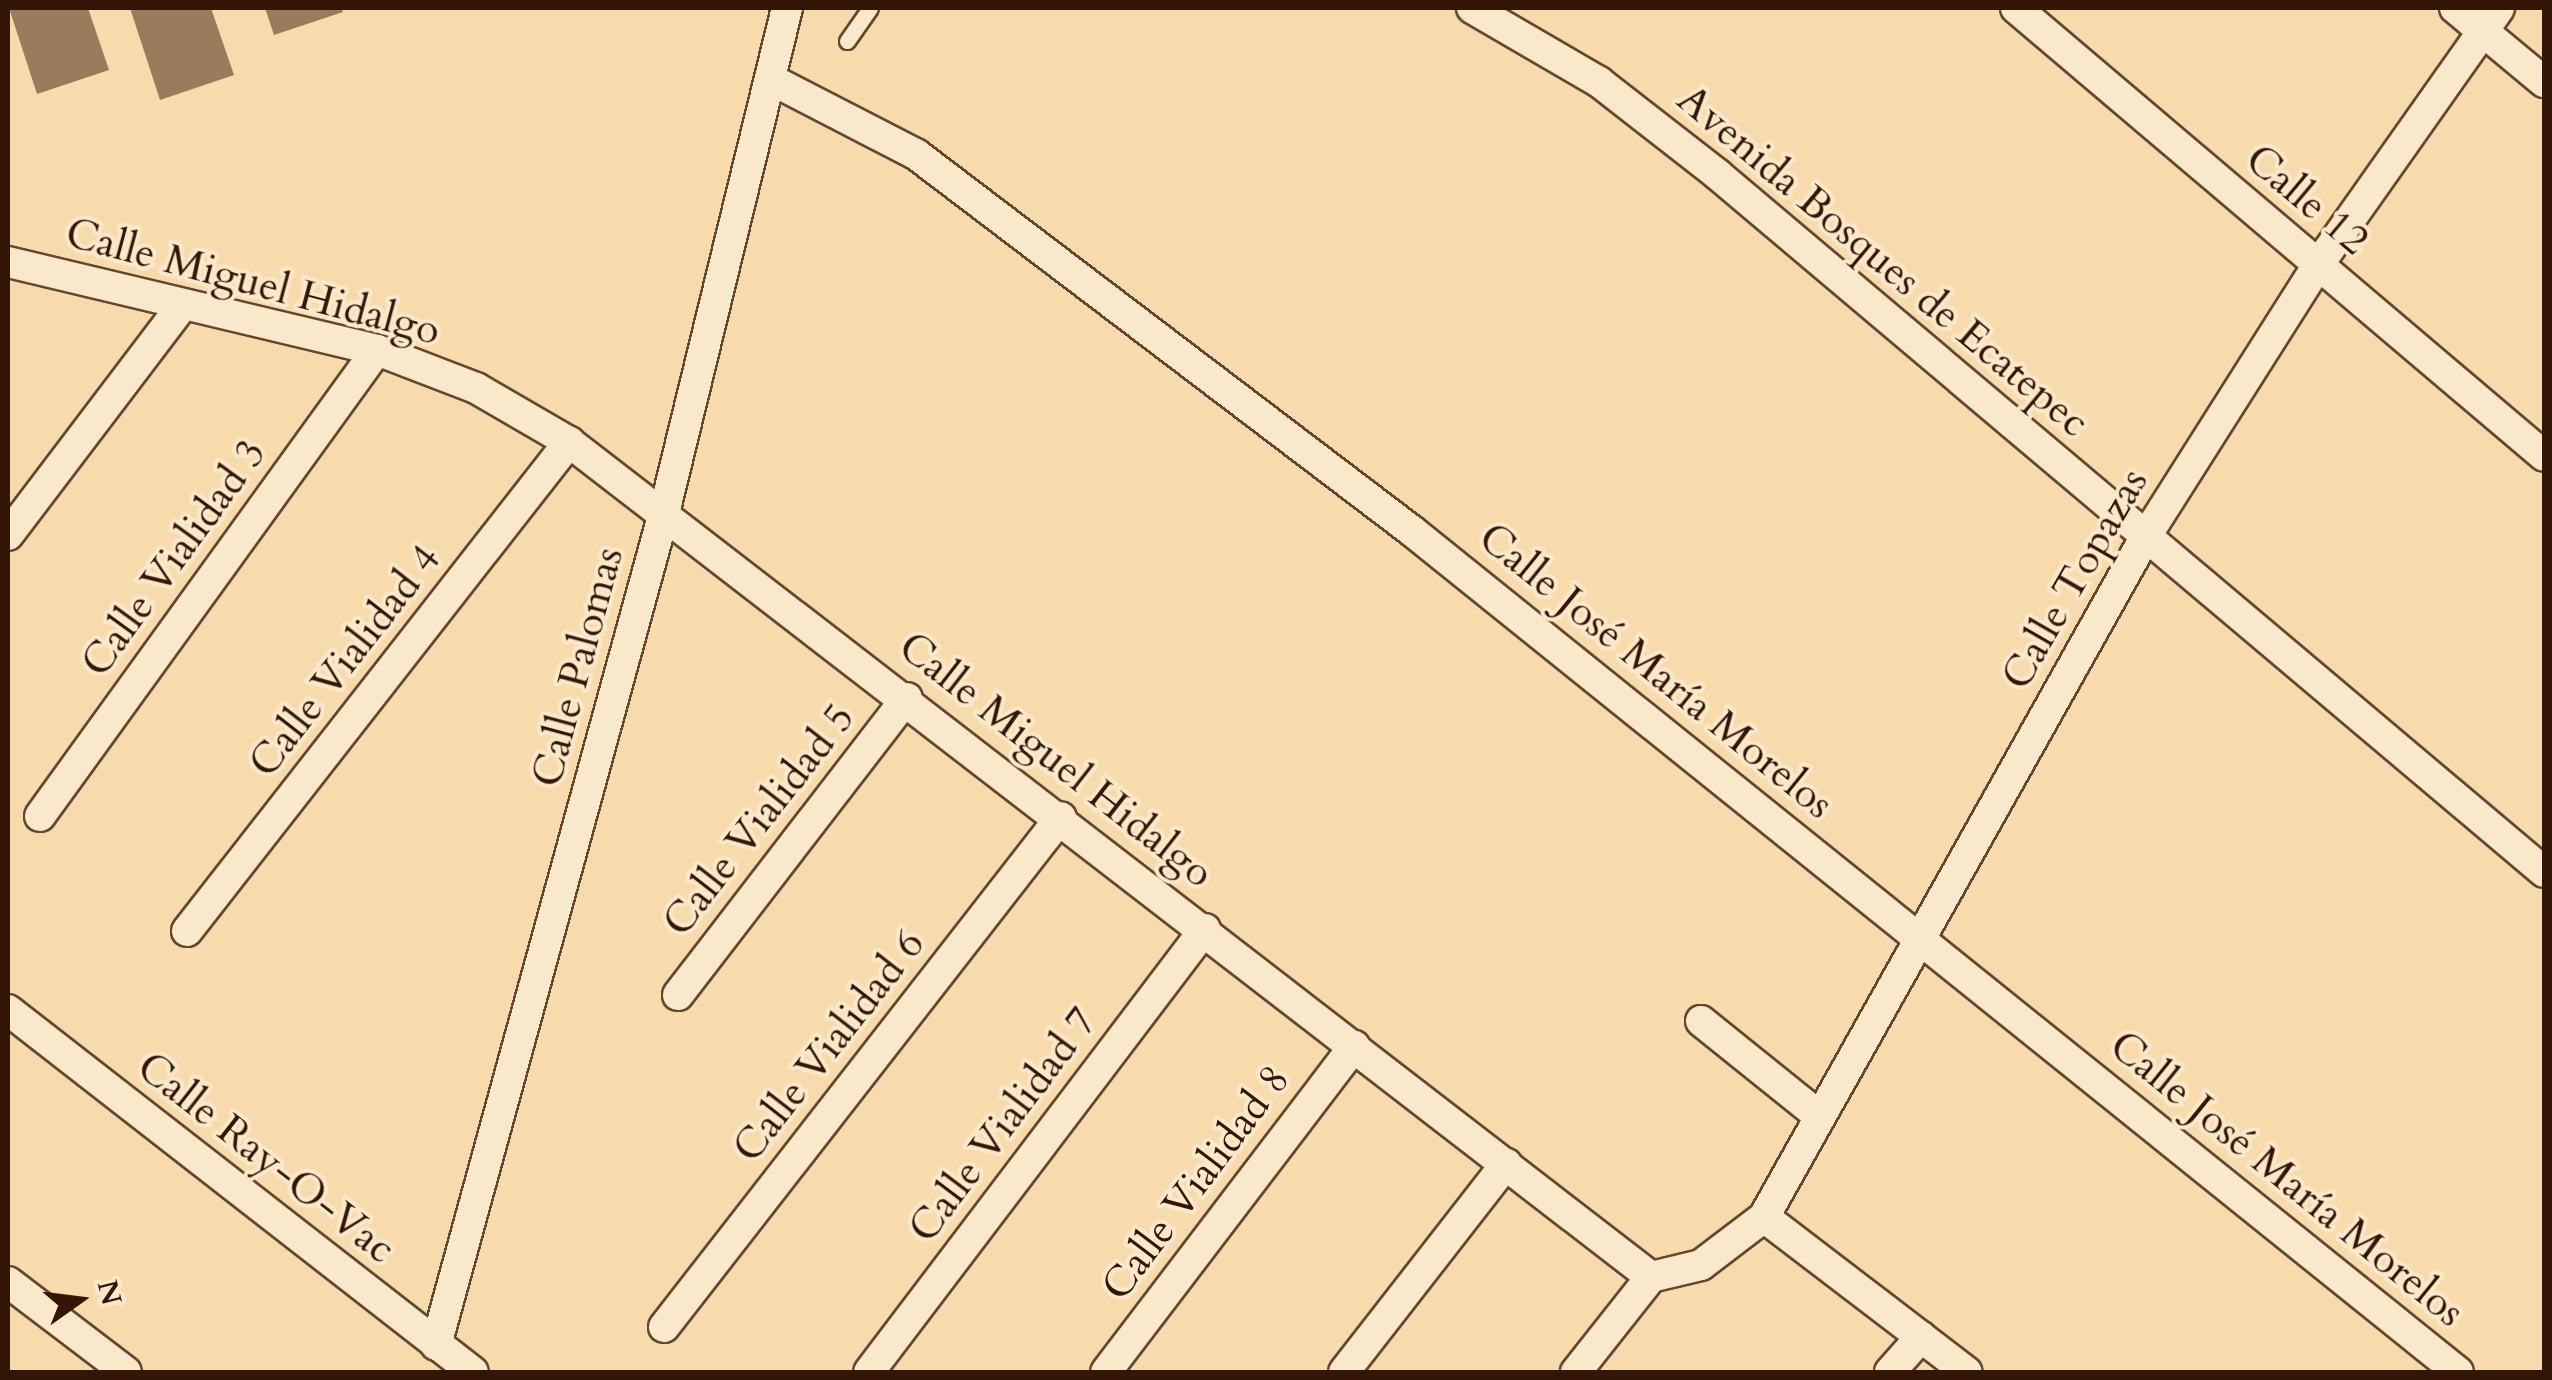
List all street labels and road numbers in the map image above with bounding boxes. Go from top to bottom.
street label: Avenida Bosques de Ecatepec [1667,74,2099,448]
street label: Calle 12 [2235,134,2379,266]
street label: Calle Miguel Hidalgo [60,208,446,356]
street label: Calle Vialidad 3 [71,430,277,686]
street label: Calle Topazas [1991,459,2159,699]
street label: Calle José María Morelos [1469,512,1843,830]
street label: Calle Vialidad 4 [239,535,451,787]
street label: Calle Palomas [522,542,634,792]
street label: Calle Miguel Hidalgo [889,622,1223,898]
street label: Calle Vialidad 5 [653,694,865,946]
street label: Calle Vialidad 6 [723,920,935,1172]
street label: Calle Vialidad 7 [898,998,1108,1252]
street label: Calle José María Morelos [2100,1020,2474,1338]
street label: Calle Ray-O-Vac [127,1042,405,1274]
street label: Calle Vialidad 8 [1091,1056,1301,1310]

